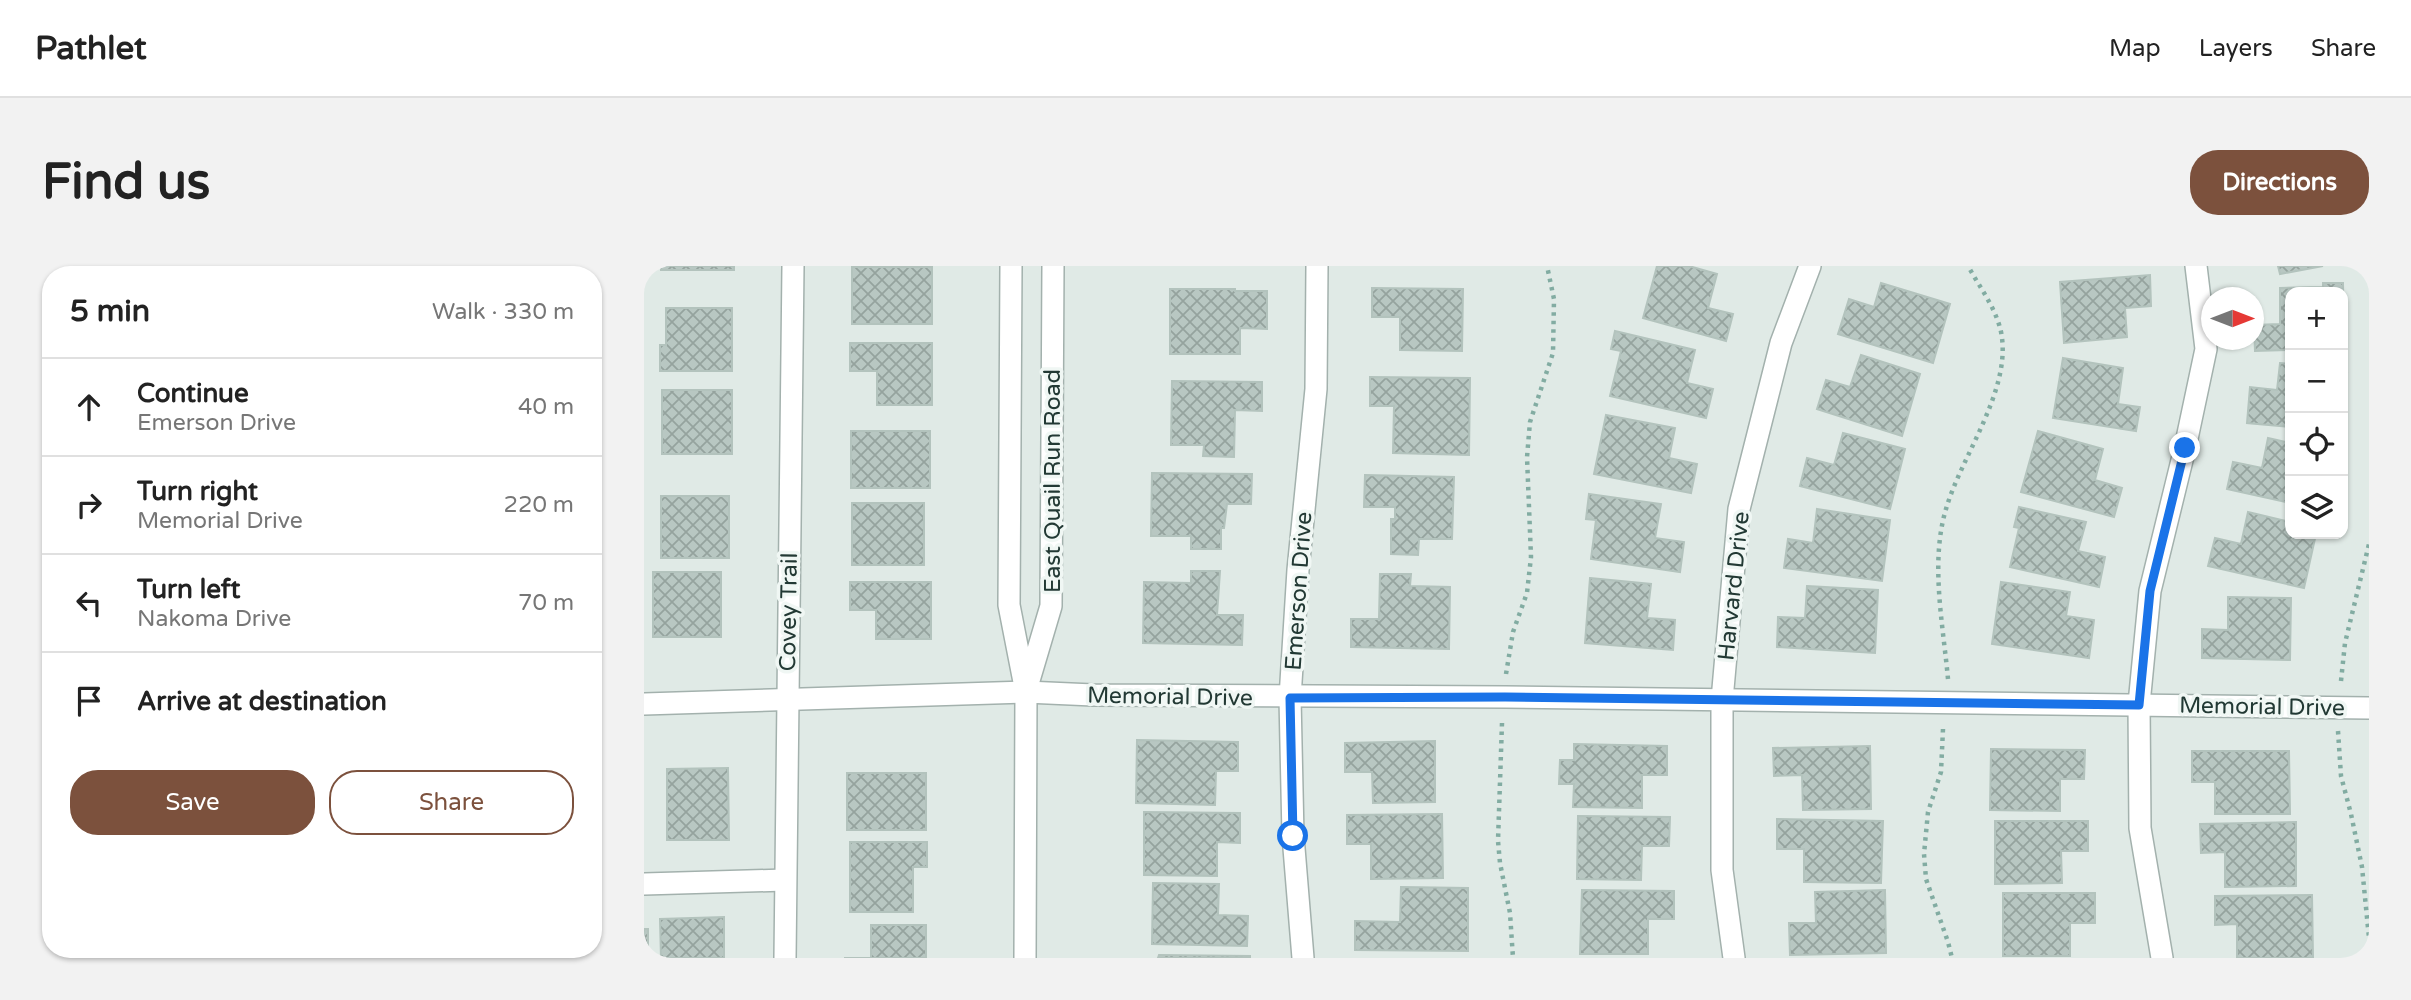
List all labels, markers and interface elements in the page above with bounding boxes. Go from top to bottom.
text: Pathlet [35,29,147,68]
text: Map [2109,34,2161,63]
text: Layers [2199,34,2273,63]
text: Share [2311,34,2376,63]
button: Directions [2190,150,2369,215]
text: Find us [42,153,210,212]
north arrow [2201,287,2264,350]
map controls [2285,287,2348,539]
button: + [2285,287,2348,350]
text: 5 min [70,293,150,330]
text: Walk · 330 m [432,298,574,326]
button: − [2285,350,2348,413]
street label: East Quail Run Road [1039,369,1067,593]
text: Continue [137,378,249,409]
icon: ahead [70,388,108,426]
text: 40 m [518,393,574,421]
text: Emerson Drive [137,409,296,437]
button: locate [2285,413,2348,476]
route end [2169,432,2200,463]
text: Turn right [137,476,258,507]
button: layers [2285,476,2348,539]
icon: right [70,486,108,524]
text: 220 m [504,491,574,519]
text: Memorial Drive [137,507,303,535]
street label: Harvard Drive [1712,510,1756,662]
street label: Emerson Drive [1279,511,1319,671]
street label: Covey Trail [774,553,804,672]
text: Turn left [137,574,240,605]
icon: left [70,584,108,622]
text: 70 m [518,589,574,617]
text: Nakoma Drive [137,605,291,633]
icon: arrive [70,682,108,720]
street label: Memorial Drive [1087,682,1253,712]
text: Arrive at destination [137,686,387,717]
street label: Memorial Drive [2179,692,2345,722]
button: Save [70,770,315,835]
button: Share [329,770,574,835]
route start [1277,820,1308,851]

